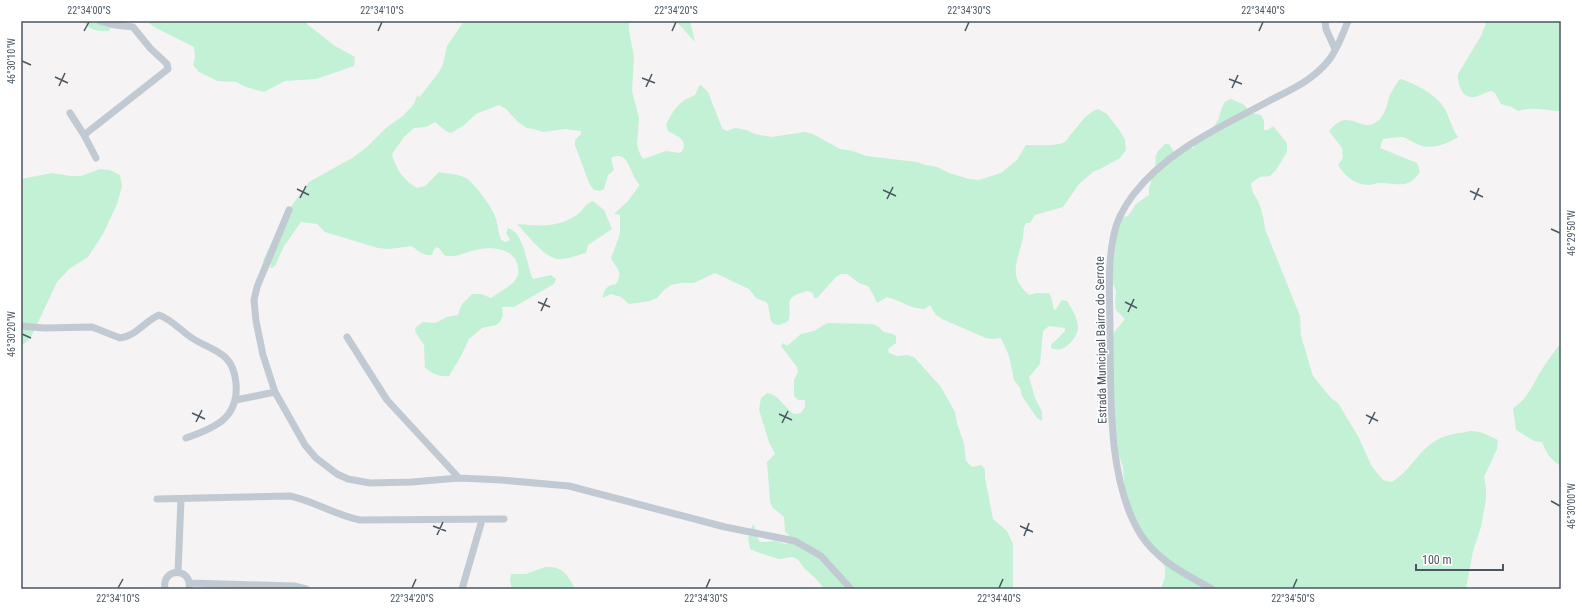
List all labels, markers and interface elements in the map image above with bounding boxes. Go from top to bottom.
text: 22°34'00"S [67,5,111,16]
text: 22°34'10"S [360,5,404,16]
text: 22°34'20"S [654,5,698,16]
text: 22°34'30"S [947,5,991,16]
text: 22°34'40"S [1241,5,1285,16]
text: 46°30'10"W [6,38,17,84]
text: 46°29'50"W [1566,210,1577,256]
street label: Estrada Municipal Bairro do Serrote [1093,256,1109,424]
text: 46°30'20"W [6,311,17,357]
text: 46°30'00"W [1566,483,1577,529]
scale bar [1416,546,1503,572]
text: 100 m [1422,553,1452,567]
text: 22°34'10"S [96,593,140,604]
text: 22°34'20"S [390,593,434,604]
text: 22°34'30"S [684,593,728,604]
text: 22°34'40"S [977,593,1021,604]
text: 22°34'50"S [1271,593,1315,604]

